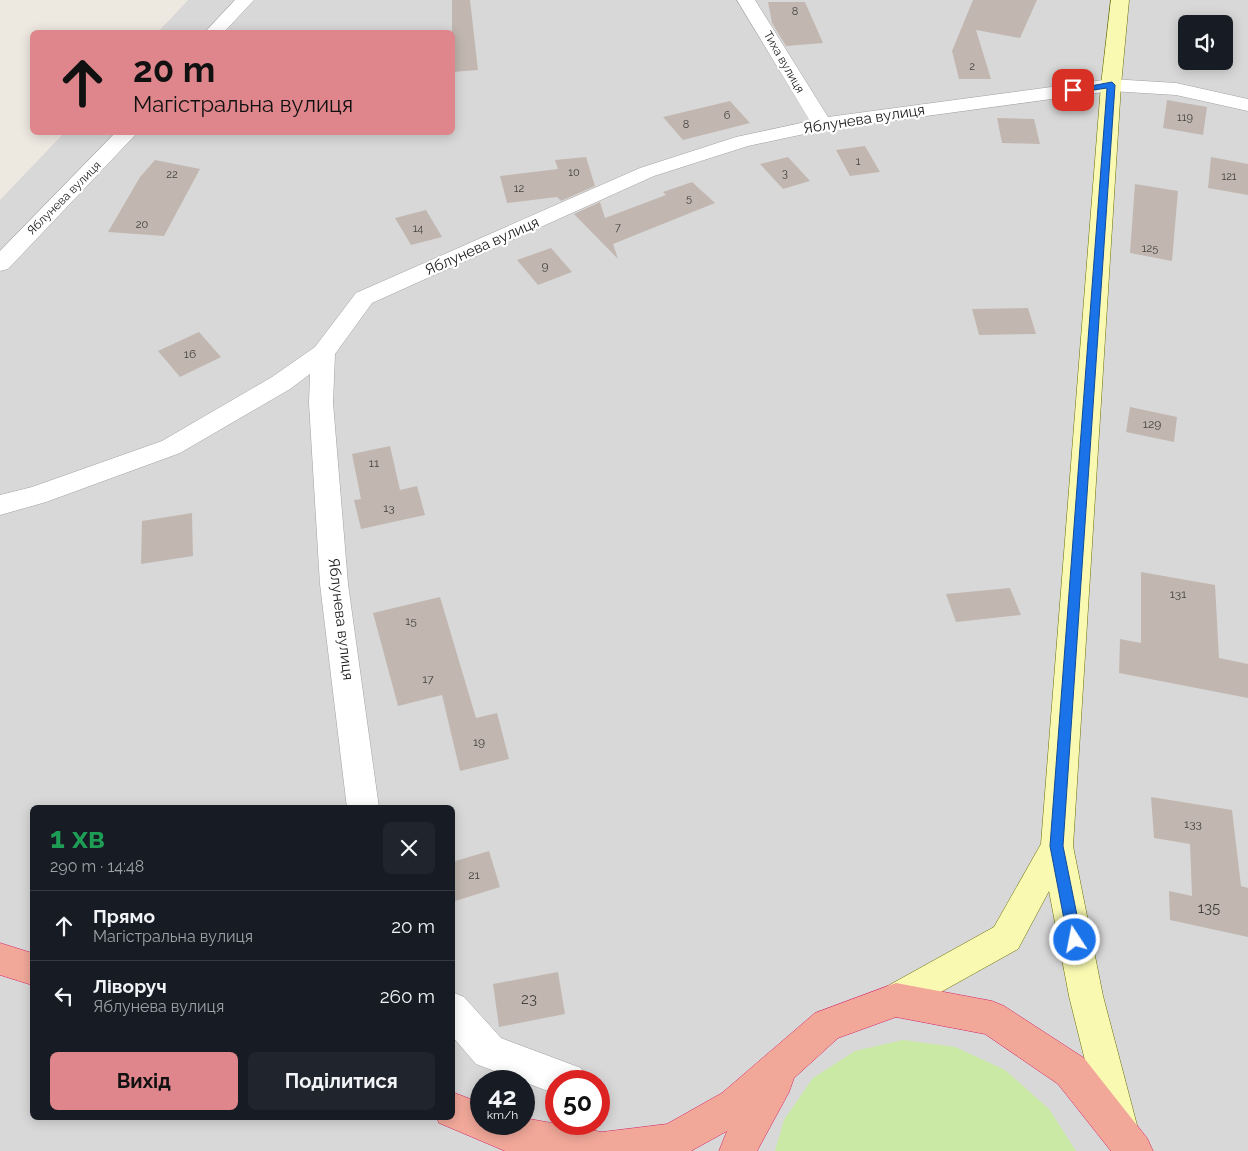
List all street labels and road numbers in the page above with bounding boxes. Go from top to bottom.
street label: Тиха вулиця [761,29,807,95]
street label: Яблунева вулиця [802,100,926,138]
street label: Яблунева вулиця [24,158,104,238]
street label: Яблунева вулиця [422,213,542,279]
street label: Яблунева вулиця [325,557,357,681]

